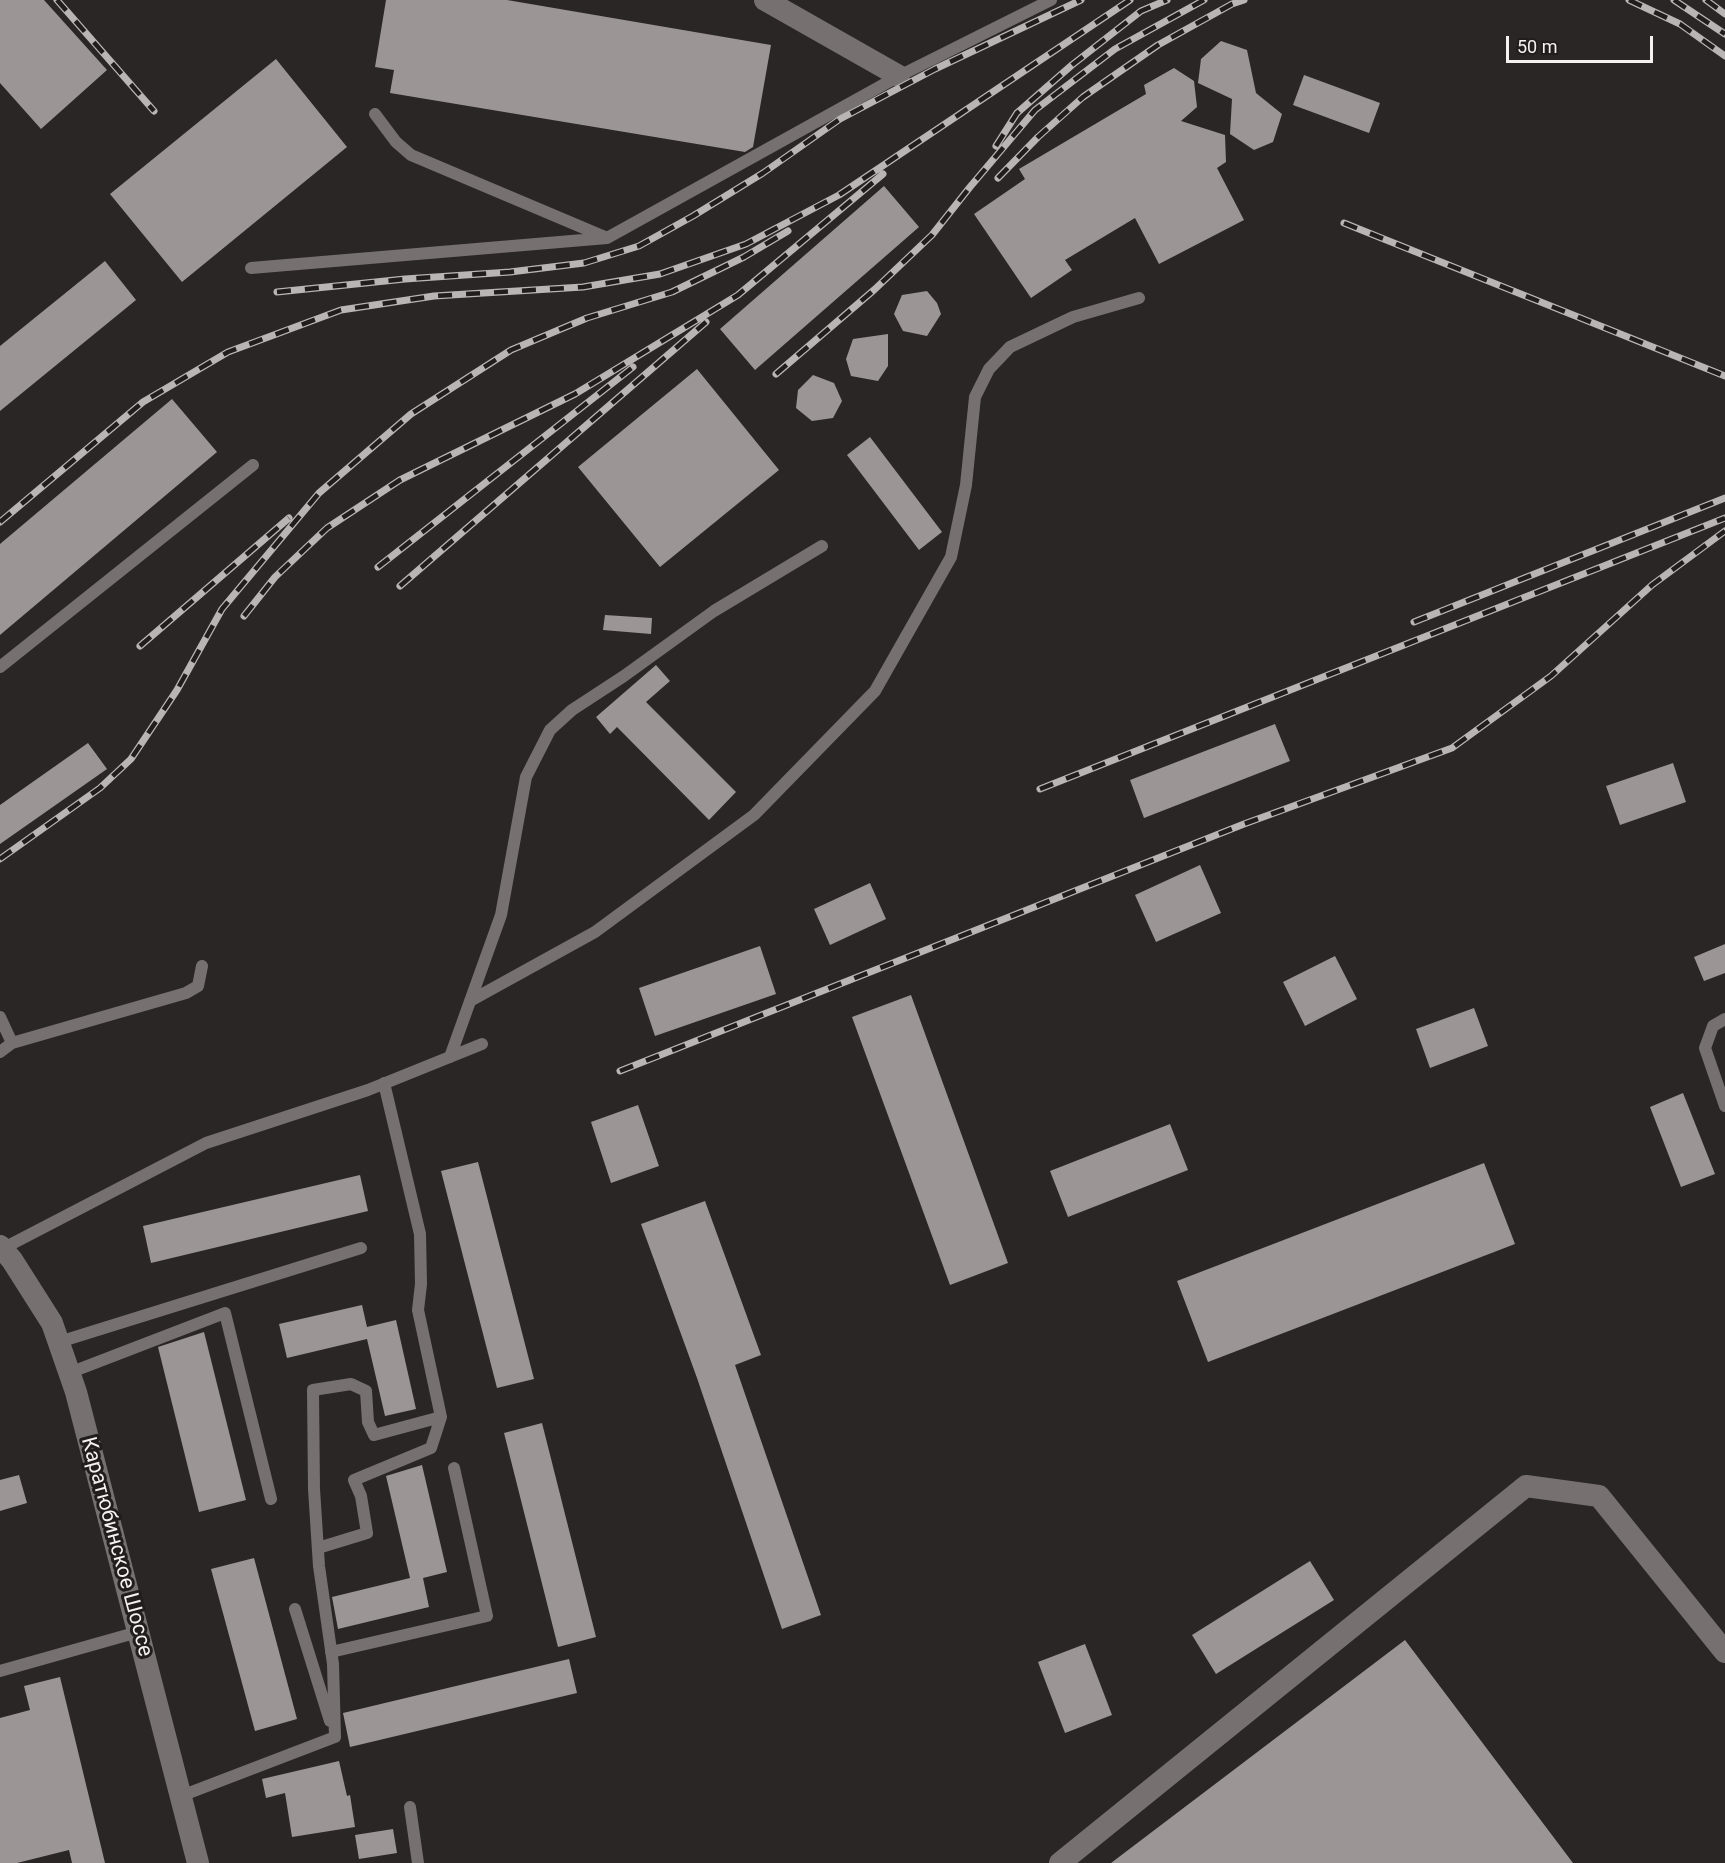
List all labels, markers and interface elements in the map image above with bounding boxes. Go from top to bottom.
scale bar [1509,24,1656,62]
text: 50 m [1517,36,1557,57]
street label: Каратюбинское Шоссе [75,1434,157,1660]

